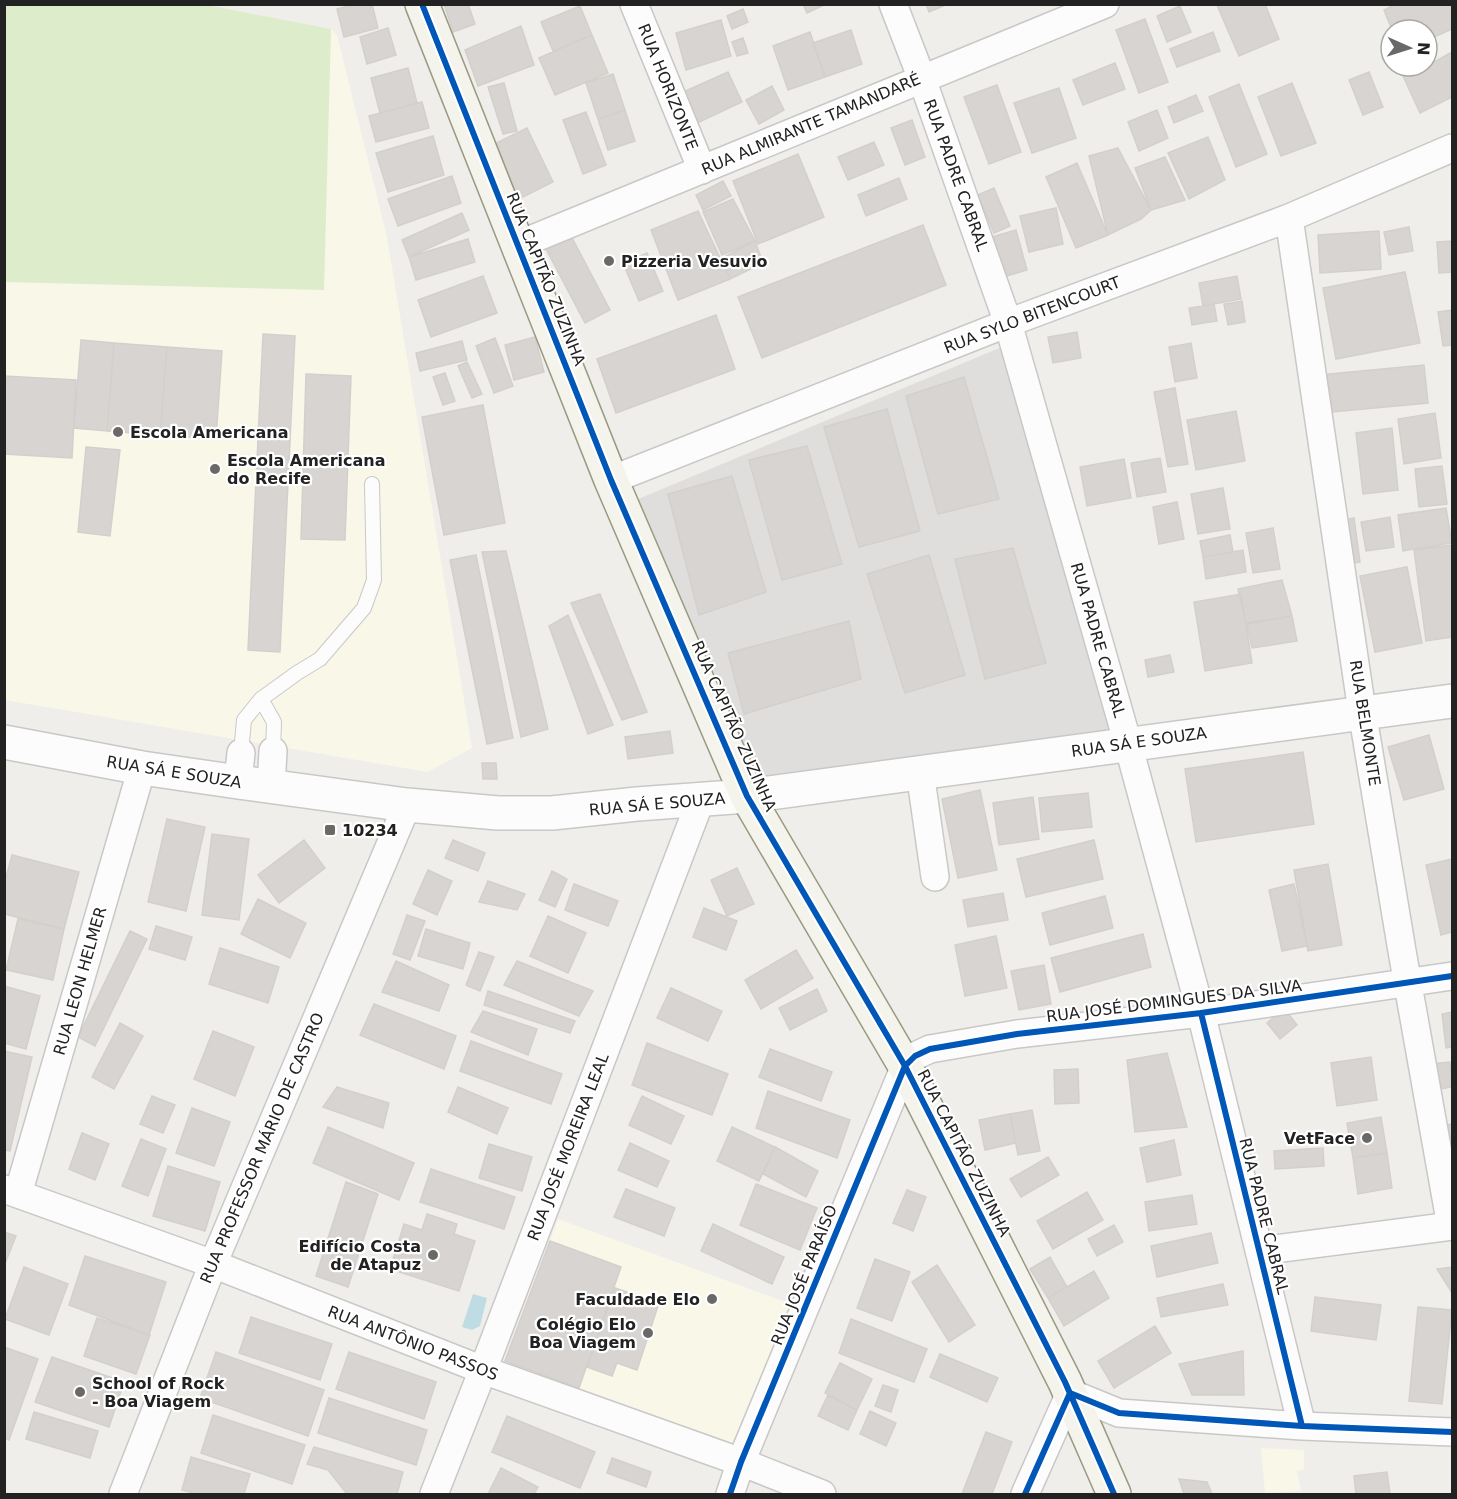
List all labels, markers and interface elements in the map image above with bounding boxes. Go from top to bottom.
north arrow [1379,18,1439,78]
street label: RUA HORIZONTE [634,21,702,153]
text: N [1414,42,1433,56]
street label: RUA ALMIRANTE TAMANDARÉ [699,69,923,179]
street label: RUA PADRE CABRAL [920,96,992,254]
street label: RUA CAPITÃO ZUZINHA [502,190,590,368]
place label: Pizzeria Vesuvio [621,252,768,271]
marker: Pizzeria Vesuvio [602,254,616,268]
street label: RUA SYLO BITENCOURT [941,272,1123,357]
place label: Escola Americana [130,423,289,442]
marker: Escola Americana [111,425,125,439]
place label: Escola Americana do Recife [227,451,386,488]
marker: Escola Americana do Recife [208,462,222,476]
street label: RUA PADRE CABRAL [1067,560,1129,720]
street label: RUA CAPITÃO ZUZINHA [688,638,780,815]
street label: RUA BELMONTE [1346,659,1384,787]
street label: RUA SÁ E SOUZA [1070,723,1208,761]
street label: RUA SÁ E SOUZA [105,752,243,792]
street label: RUA SÁ E SOUZA [588,789,726,819]
place label: 10234 [342,821,398,840]
marker: 10234 [323,823,337,837]
street label: RUA LEON HELMER [50,905,110,1057]
street label: RUA JOSÉ DOMINGUES DA SILVA [1045,976,1303,1026]
street label: RUA PROFESSOR MÁRIO DE CASTRO [196,1010,328,1286]
street label: RUA JOSÉ MOREIRA LEAL [523,1051,613,1243]
street label: RUA CAPITÃO ZUZINHA [913,1066,1015,1240]
place label: VetFace [1284,1129,1355,1148]
marker: VetFace [1360,1131,1374,1145]
street label: RUA PADRE CABRAL [1235,1136,1293,1296]
street label: RUA JOSÉ PARAÍSO [767,1202,841,1348]
place label: Edifício Costa de Atapuz [298,1237,421,1274]
marker: Edifício Costa de Atapuz [426,1248,440,1262]
place label: Faculdade Elo [575,1290,700,1309]
marker: Faculdade Elo [705,1292,719,1306]
street label: RUA ANTÔNIO PASSOS [325,1302,501,1384]
place label: Colégio Elo Boa Viagem [529,1315,636,1352]
marker: Colégio Elo Boa Viagem [641,1326,655,1340]
place label: School of Rock - Boa Viagem [92,1374,225,1411]
marker: School of Rock - Boa Viagem [73,1385,87,1399]

